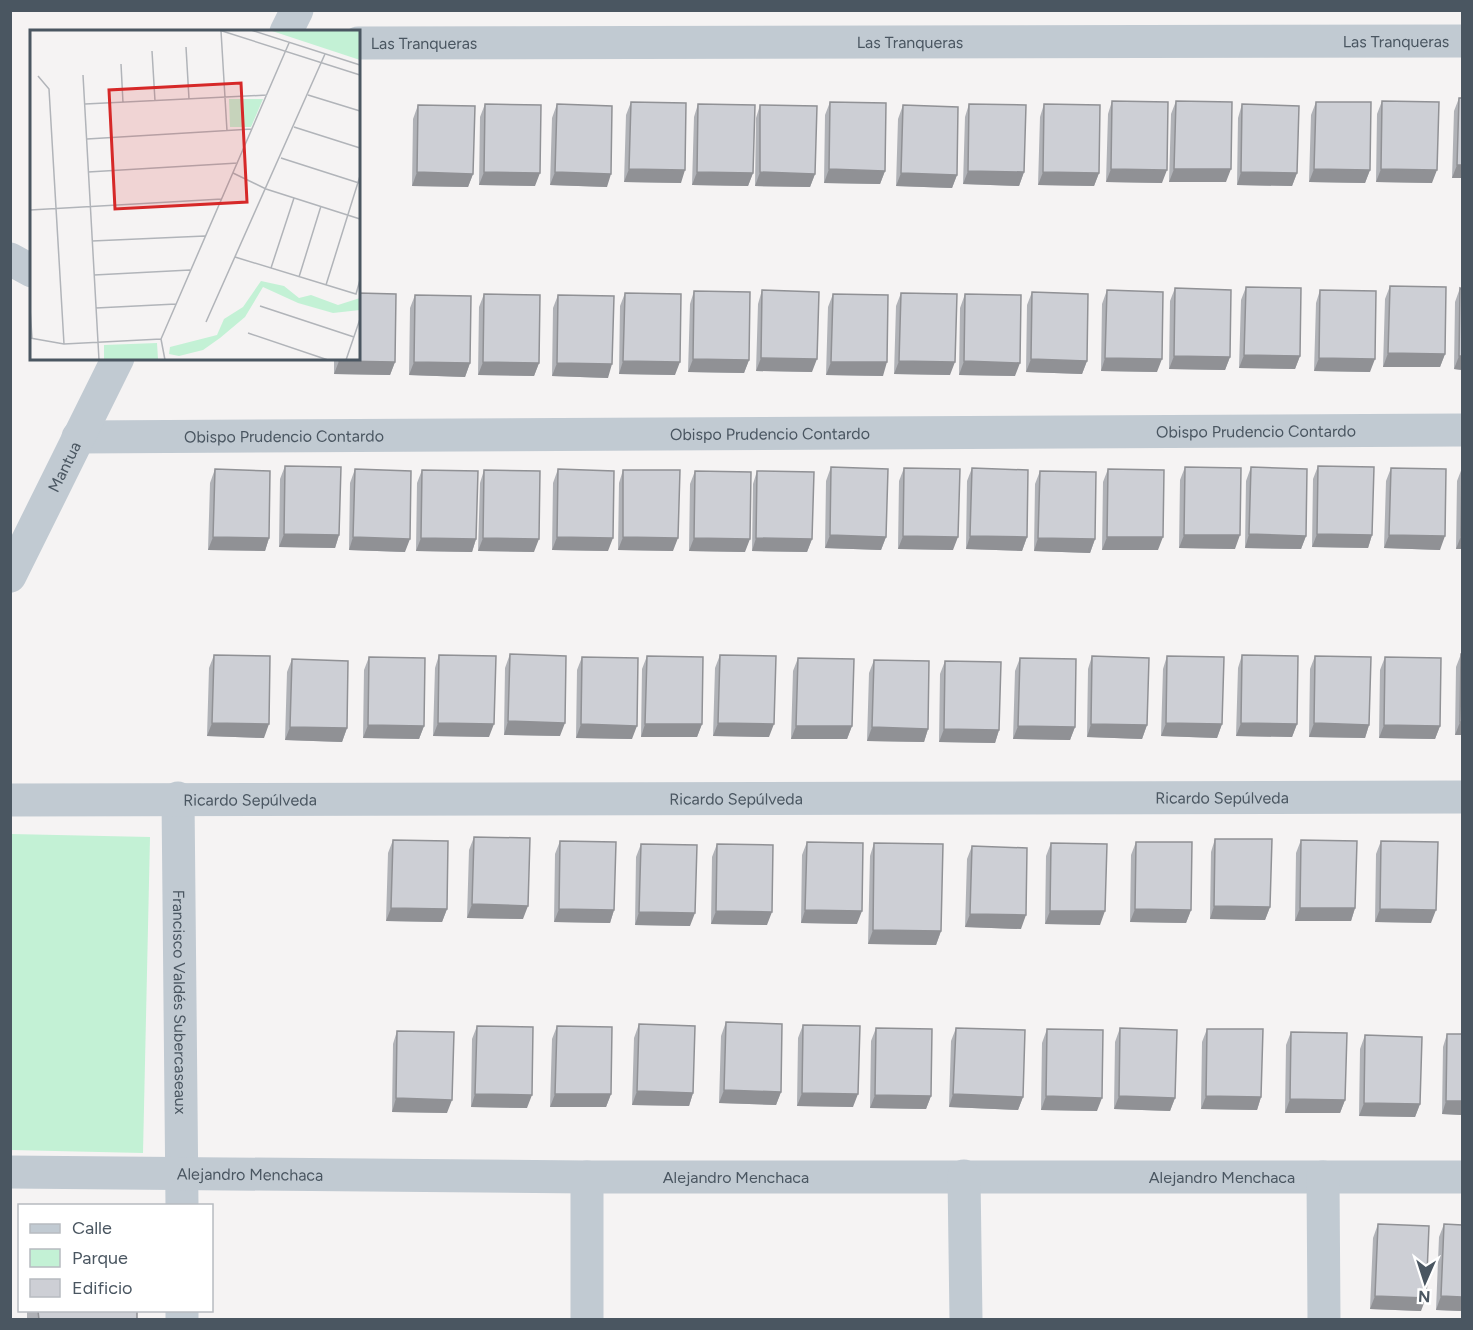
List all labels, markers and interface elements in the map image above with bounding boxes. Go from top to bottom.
inset map [30,30,360,360]
street label: Las Tranqueras [1343,32,1449,51]
street label: Las Tranqueras [857,33,963,52]
street label: Las Tranqueras [371,34,477,53]
street label: Obispo Prudencio Contardo [1156,422,1356,442]
street label: Obispo Prudencio Contardo [670,424,870,444]
street label: Obispo Prudencio Contardo [184,426,384,446]
street label: Mantua [44,439,85,495]
street label: Ricardo Sepúlveda [1155,788,1289,808]
street label: Ricardo Sepúlveda [669,789,803,809]
street label: Ricardo Sepúlveda [183,790,317,810]
street label: Francisco Valdés Subercaseaux [169,890,190,1115]
street label: Alejandro Menchaca [177,1164,323,1185]
street label: Alejandro Menchaca [663,1168,809,1187]
street label: Alejandro Menchaca [1149,1168,1295,1187]
legend [18,1204,213,1312]
text: Calle [72,1217,112,1239]
text: Parque [72,1247,128,1269]
north arrow [1395,1252,1455,1312]
text: Edificio [72,1277,133,1299]
text: N [1418,1287,1431,1306]

